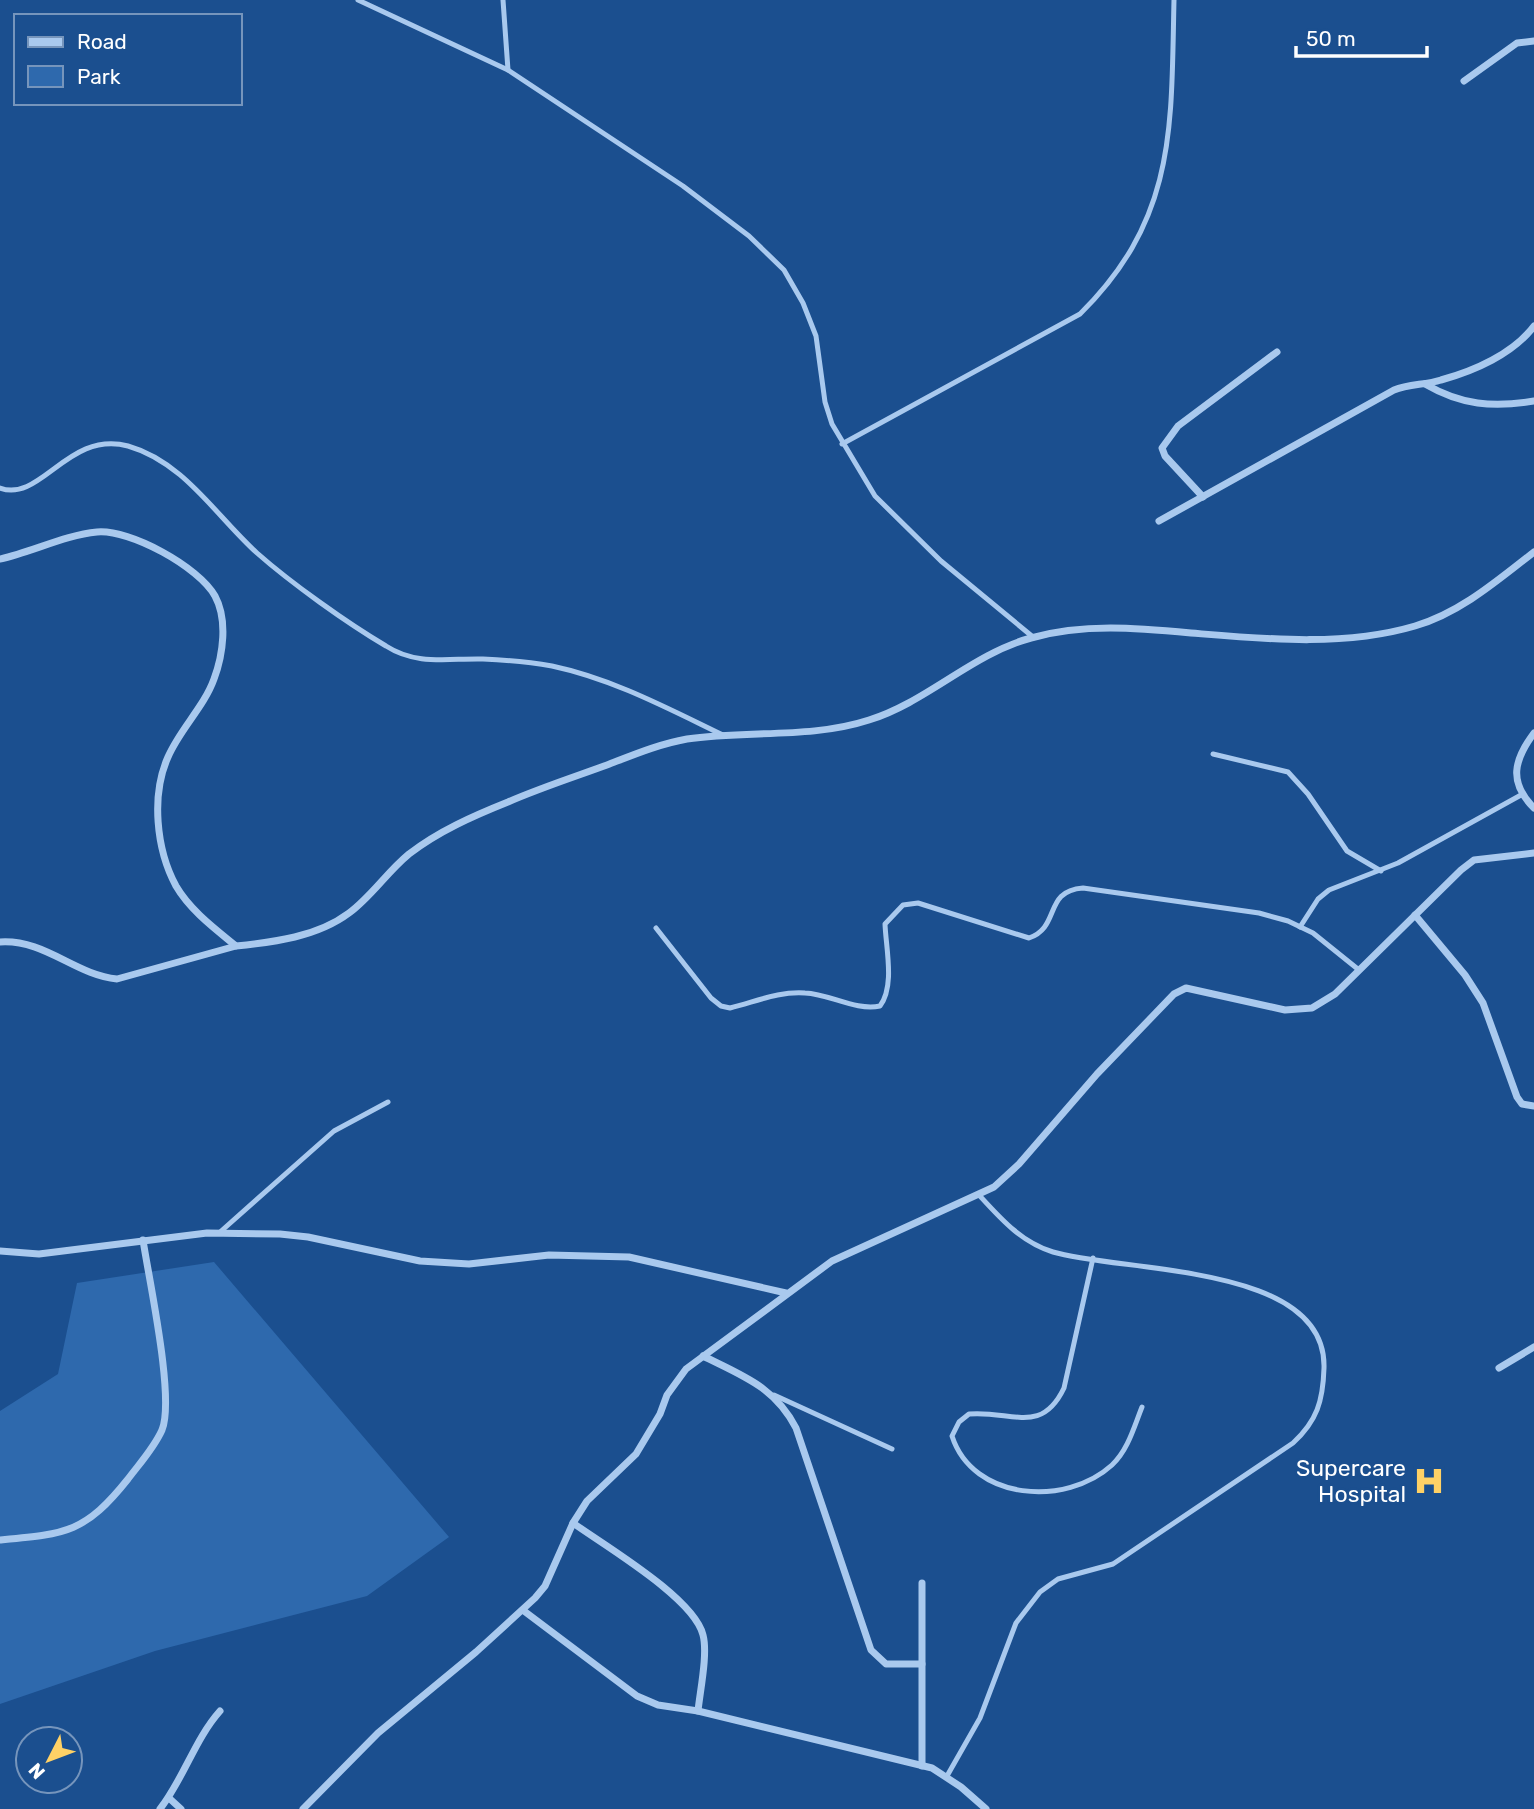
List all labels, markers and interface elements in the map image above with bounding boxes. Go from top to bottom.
legend [14,14,242,105]
scale bar [1296,14,1427,58]
text: 50 m [1306,26,1356,51]
text: Road [77,29,127,54]
text: Park [77,64,121,89]
place label: Supercare Hospital [1296,1454,1406,1508]
hospital icon: Supercare Hospital [1412,1464,1446,1498]
north arrow [14,1725,84,1795]
text: N [24,1758,50,1784]

